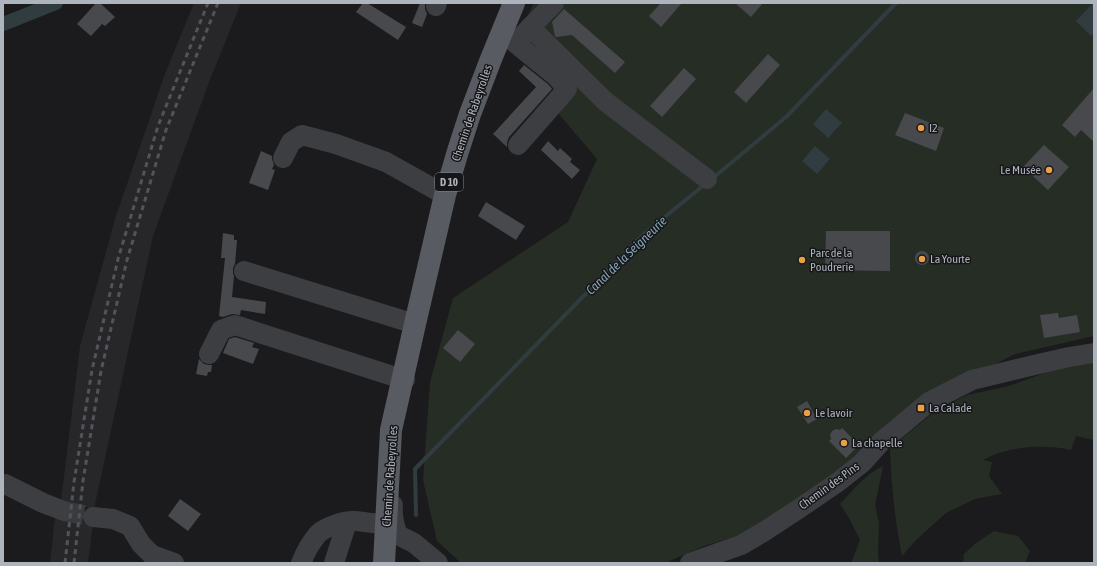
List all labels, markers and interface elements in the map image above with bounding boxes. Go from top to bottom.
street label: Chemin de Rabeyrolles [449,63,495,163]
place label: I2 [929,121,938,135]
marker: I2 [916,123,926,133]
place label: Le Musée [1000,163,1041,177]
marker: Le Musée [1044,165,1054,175]
road number: D 10 [435,173,463,191]
water label: Canal de la Seigneurie [583,213,670,298]
place label: Parc de la Poudrerie [810,246,854,274]
place label: La Yourte [930,252,970,266]
marker: La Yourte [917,254,927,264]
marker: Parc de la Poudrerie [797,255,807,265]
place label: La Calade [929,401,972,415]
marker: La Calade [916,403,926,413]
place label: Le lavoir [815,406,853,420]
marker: Le lavoir [802,408,812,418]
street label: Chemin de Rabeyrolles [379,425,401,527]
place label: La chapelle [852,436,903,450]
marker: La chapelle [839,438,849,448]
street label: Chemin des Pins [796,459,862,513]

